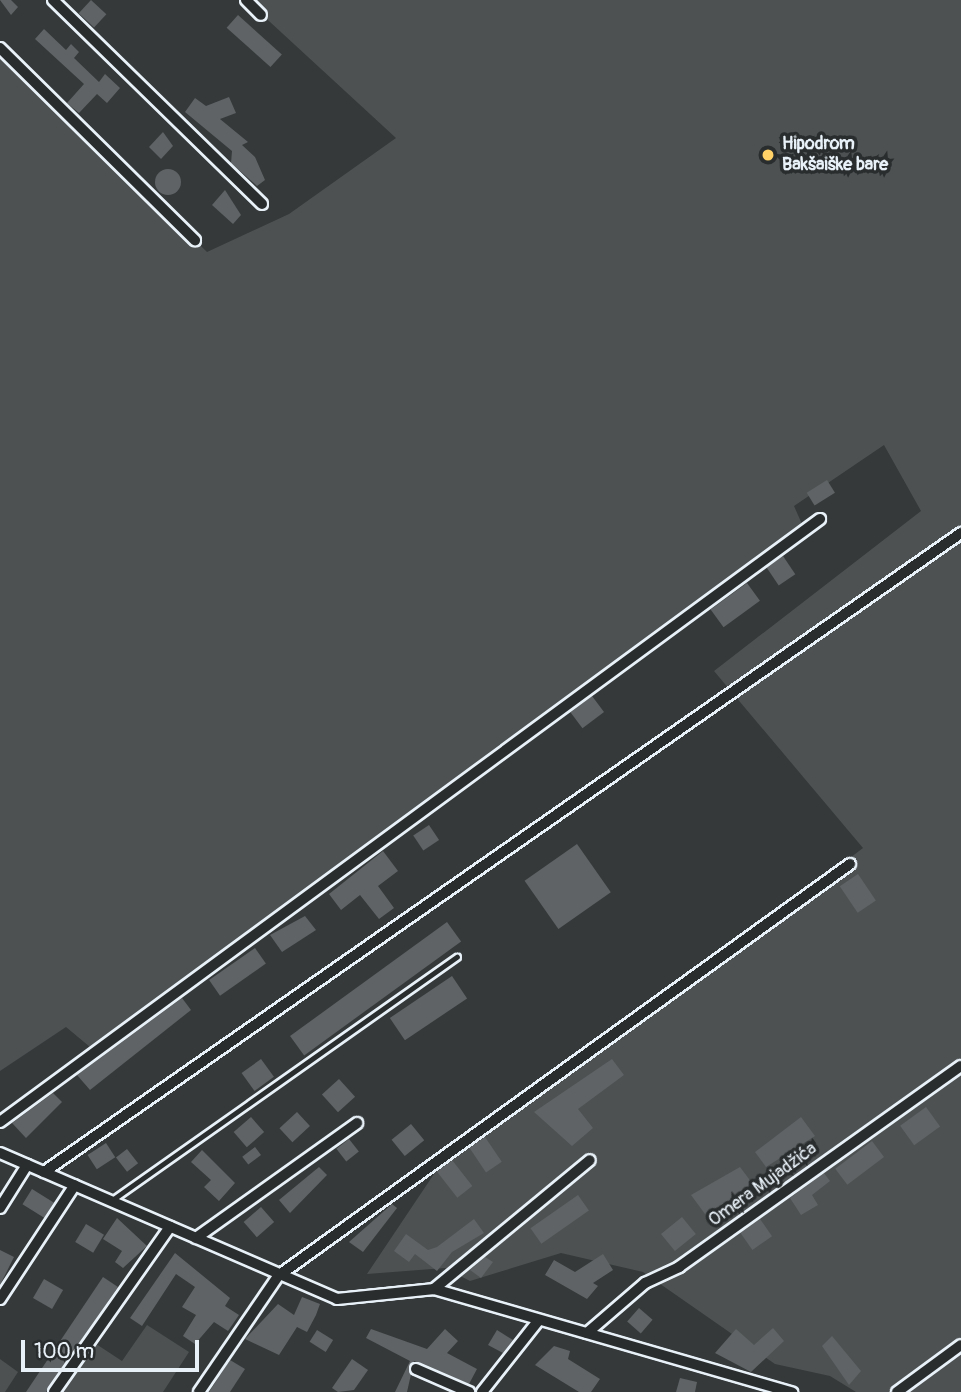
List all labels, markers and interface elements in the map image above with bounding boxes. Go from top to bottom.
place label: Hipodrom Bakšaiške bare [782,134,888,176]
marker: Hipodrom Bakšaiške bare [760,147,776,163]
street label: Omera Mujadžića [705,1138,821,1232]
scale bar [24,1326,203,1370]
text: 100 m [34,1338,94,1365]

